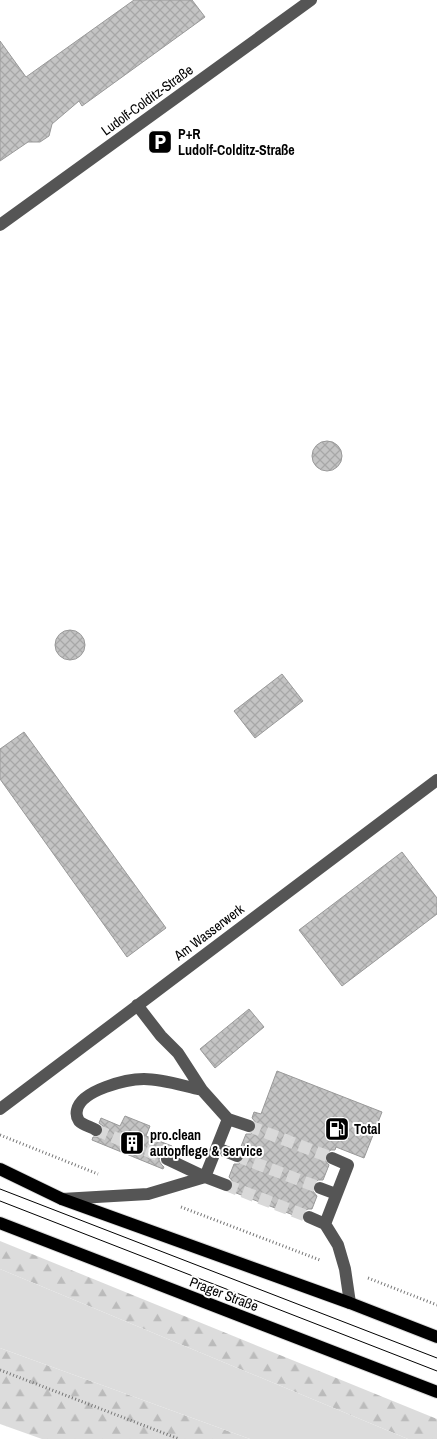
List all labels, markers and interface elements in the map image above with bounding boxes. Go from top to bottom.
street label: Ludolf-Colditz-Straße [98,61,196,139]
place label: P+R Ludolf-Colditz-Straße [178,125,295,159]
parking icon: P+R Ludolf-Colditz-Straße [147,129,173,155]
street label: Am Wasserwerk [170,900,248,965]
fuel station icon: Total [324,1116,350,1142]
place label: Total [354,1120,381,1138]
place label: pro.clean autopflege & service [150,1126,262,1160]
building icon: pro.clean autopflege & service [119,1130,145,1156]
street label: Prager Straße [187,1273,261,1315]

